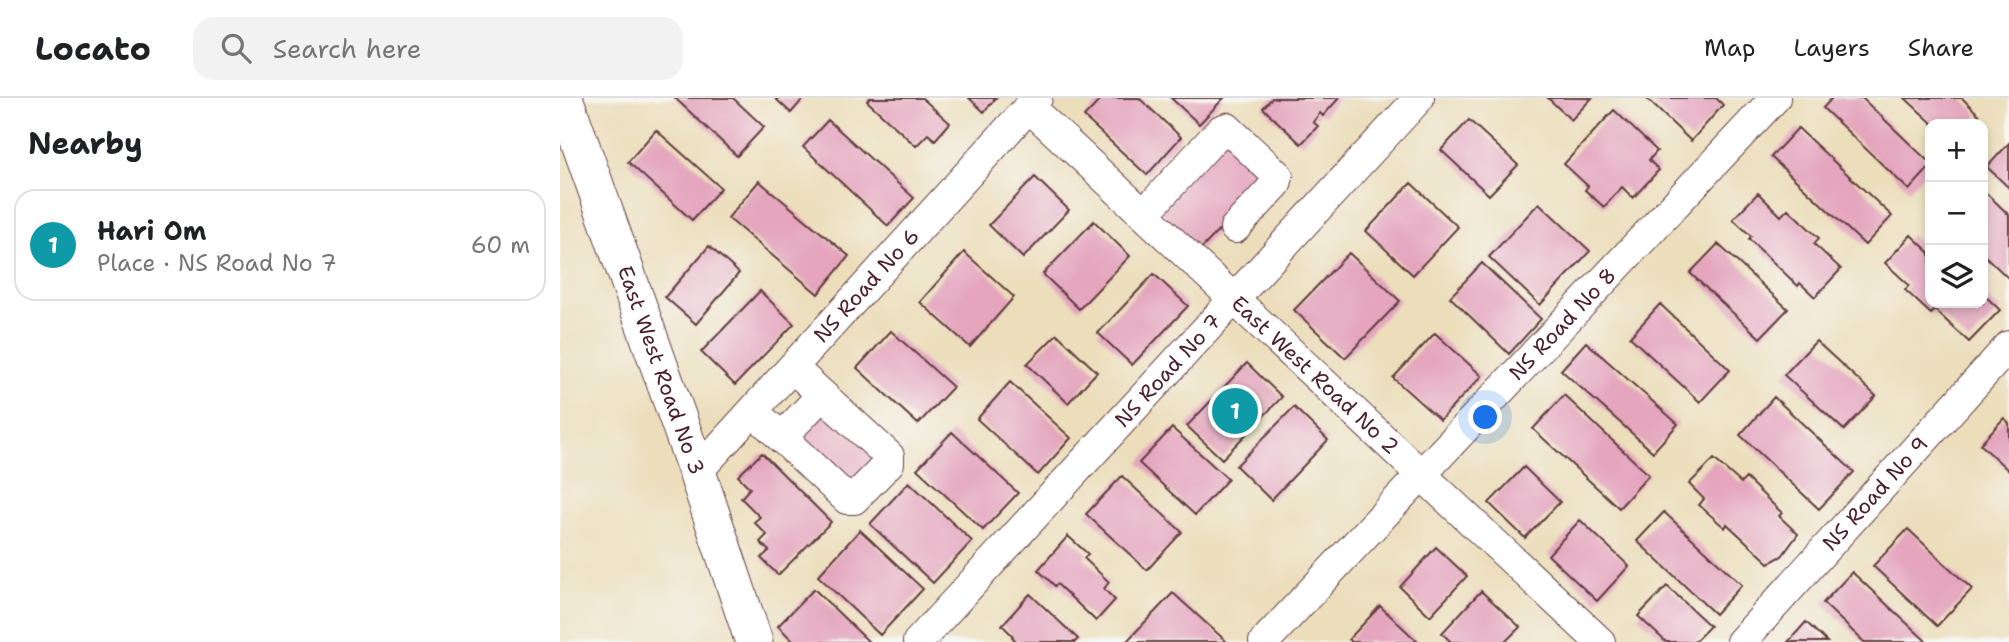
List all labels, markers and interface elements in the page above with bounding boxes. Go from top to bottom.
search box [193,17,683,80]
text: Locato [35,26,151,71]
icon: search [217,29,255,67]
text: Search here [273,31,421,66]
text: Map [1704,32,1755,64]
text: Layers [1793,32,1870,64]
text: Share [1908,32,1974,64]
map controls [1925,119,1988,308]
button: + [1925,119,1988,182]
text: Nearby [28,123,143,164]
button: − [1925,182,1988,245]
text: Hari Om [97,213,206,248]
street label: NS Road No 6 [807,222,926,349]
text: 1 [48,230,58,260]
text: 60 m [471,230,530,260]
button: layers [1925,245,1988,308]
text: Place · NS Road No 7 [97,248,337,278]
street label: East West Road No 3 [611,262,711,479]
street label: NS Road No 8 [1503,262,1622,387]
street label: East West Road No 2 [1225,290,1405,460]
street label: NS Road No 7 [1109,308,1227,433]
pin: 1 [1212,385,1258,437]
your location [1468,400,1502,434]
street label: NS Road No 9 [1816,431,1934,557]

